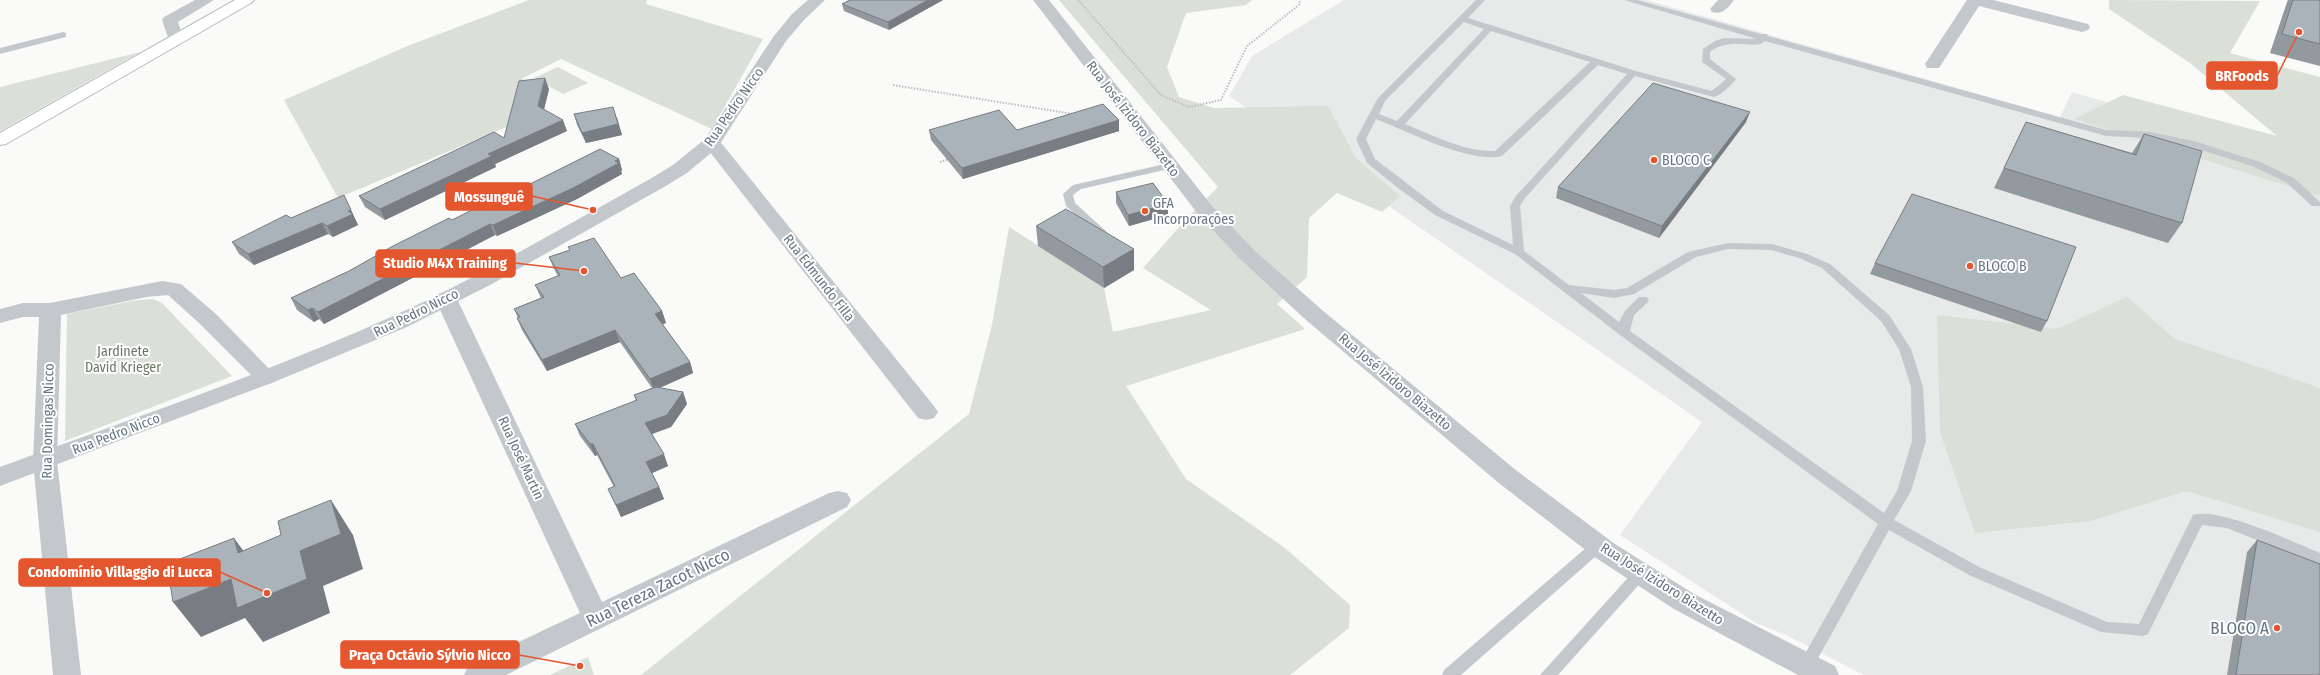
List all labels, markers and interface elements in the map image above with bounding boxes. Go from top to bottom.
street label: Rua José Izidoro Biazetto [1083,58,1183,180]
callout: BRFoods [2207,62,2277,89]
street label: Rua Pedro Nicco [701,64,767,150]
text: BRFoods [2215,67,2269,85]
place label: BLOCO C [1662,152,1710,169]
marker: BLOCO C [1649,155,1659,165]
callout: Mossunguê [446,183,532,210]
text: Mossunguê [454,188,524,206]
place label: GFA Incorporações [1153,195,1234,228]
marker: GFA Incorporações [1140,206,1150,216]
street label: Rua Edmundo Filla [780,231,858,325]
callout: Studio M4X Training [376,250,515,277]
text: Studio M4X Training [383,254,507,272]
place label: BLOCO B [1978,258,2027,275]
marker: BLOCO B [1965,261,1975,271]
street label: Rua Pedro Nicco [371,285,461,341]
street label: Rua José Izidoro Biazetto [1335,330,1455,434]
park label: Jardinete David Krieger [85,343,161,376]
street label: Rua Domingas Nicco [38,363,58,479]
street label: Rua Pedro Nicco [70,410,162,458]
street label: Rua José Martin [494,414,548,502]
street label: Rua José Izidoro Biazetto [1597,539,1727,629]
street label: Rua Tereza Zacot Nicco [583,544,733,632]
callout: Condomínio Villaggio di Lucca [19,559,220,586]
text: Condomínio Villaggio di Lucca [28,563,213,581]
place label: BLOCO A [2210,618,2269,639]
marker: BLOCO A [2272,623,2282,633]
callout: Praça Octávio Sýlvio Nicco [341,641,519,668]
text: Praça Octávio Sýlvio Nicco [349,646,511,665]

